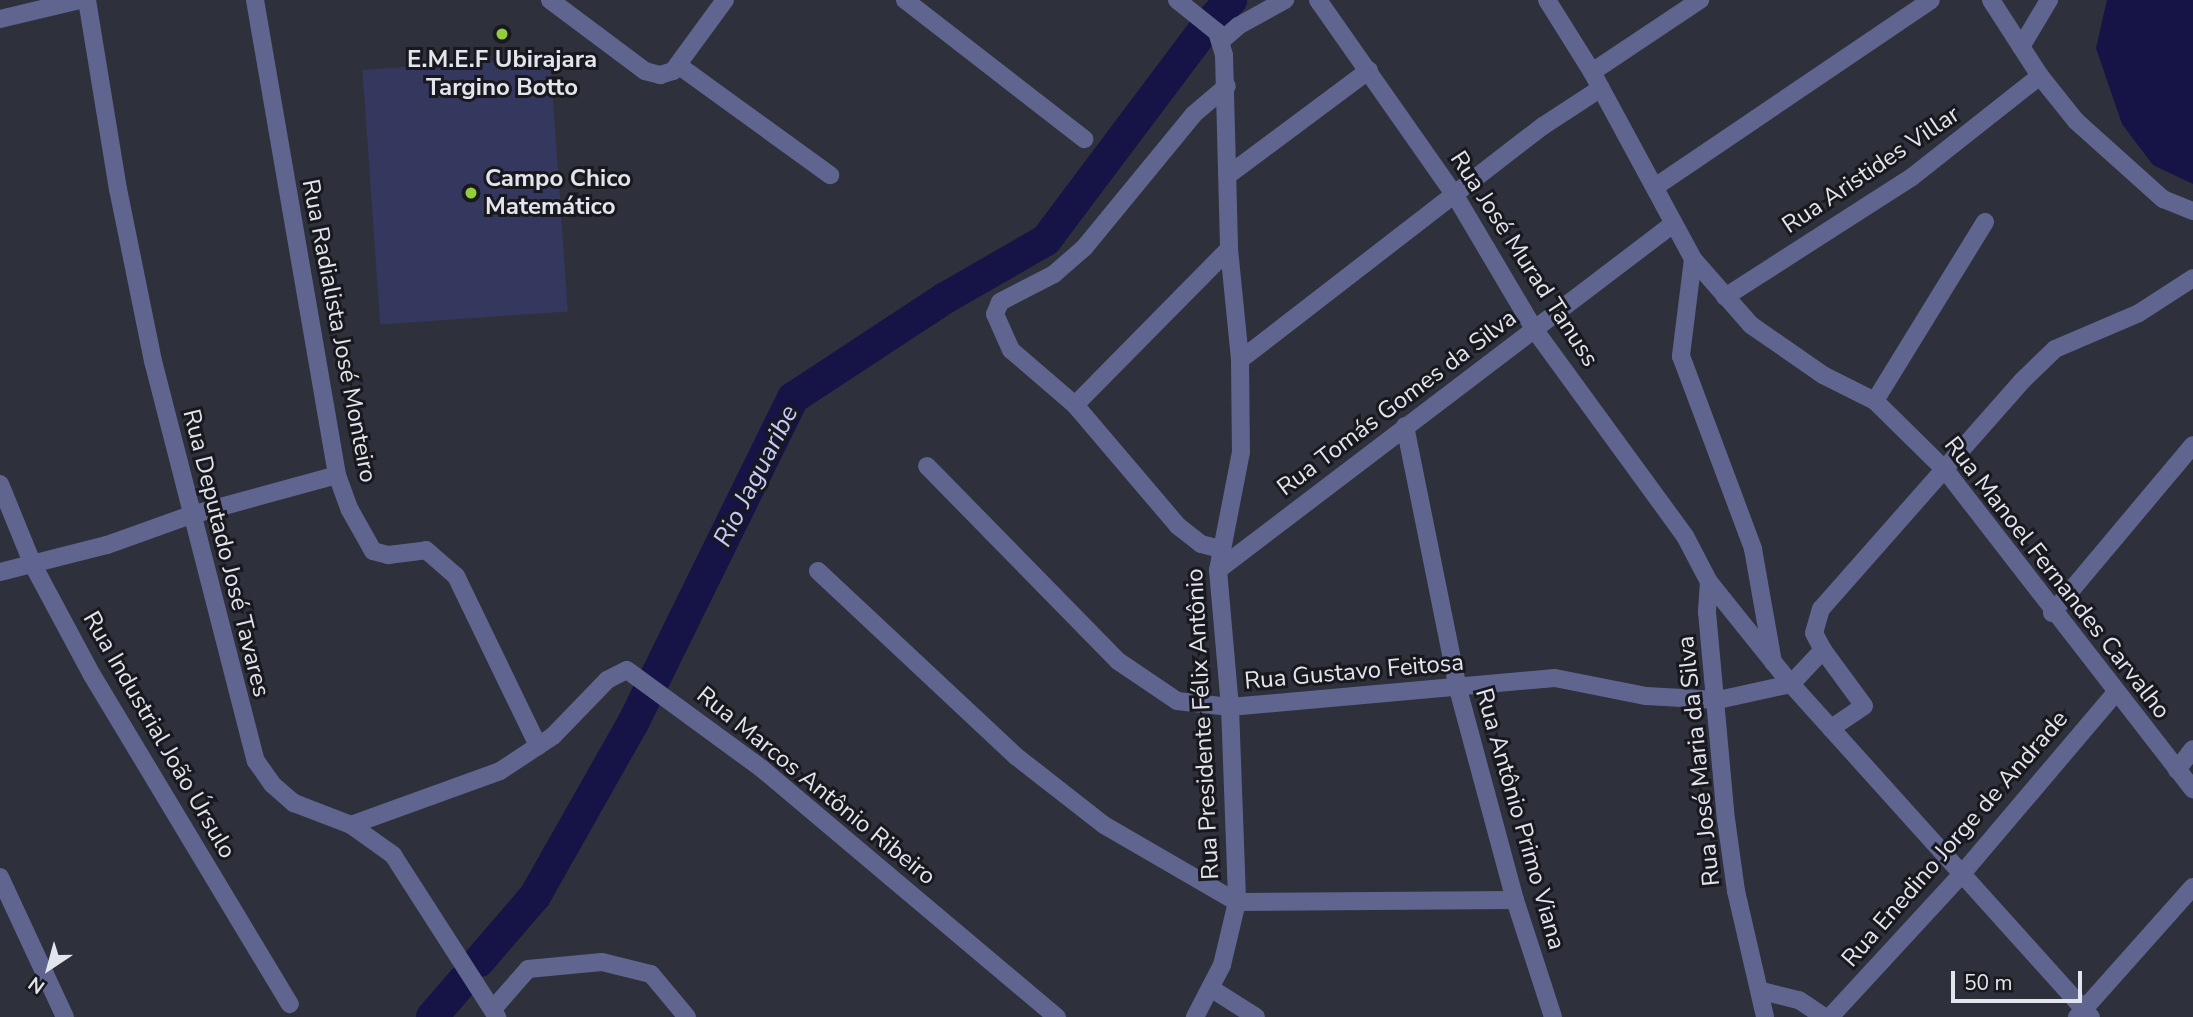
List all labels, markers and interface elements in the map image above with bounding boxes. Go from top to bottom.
marker: E.M.E.F Ubirajara Targino Botto [494,26,510,42]
place label: E.M.E.F Ubirajara Targino Botto [407,46,597,102]
street label: Rua Aristides Villar [1777,100,1965,240]
street label: Rua José Murad Tanuss [1444,146,1604,372]
place label: Campo Chico Matemático [485,165,631,221]
street label: Rua Radialista José Monteiro [295,177,383,485]
marker: Campo Chico Matemático [463,185,479,201]
street label: Rua Tomás Gomes da Silva [1272,304,1522,502]
water label: Rio Jaguaribe [707,400,805,552]
street label: Rua Deputado José Tavares [176,406,276,700]
street label: Rua Manoel Fernandes Carvalho [1938,431,2176,725]
street label: Rua Presidente Félix Antônio [1180,568,1226,880]
street label: Rua Industrial João Úrsulo [76,606,242,864]
street label: Rua José Maria da Silva [1672,635,1726,887]
street label: Rua Gustavo Feitosa [1243,648,1465,696]
street label: Rua Marcos Antônio Ribeiro [691,681,941,891]
street label: Rua Antônio Primo Viana [1469,685,1571,953]
street label: Rua Enedino Jorge de Andrade [1836,705,2074,973]
north arrow [14,933,84,1003]
scale bar [1955,958,2086,1002]
text: 50 m [1964,969,2013,997]
text: N [23,970,50,1000]

